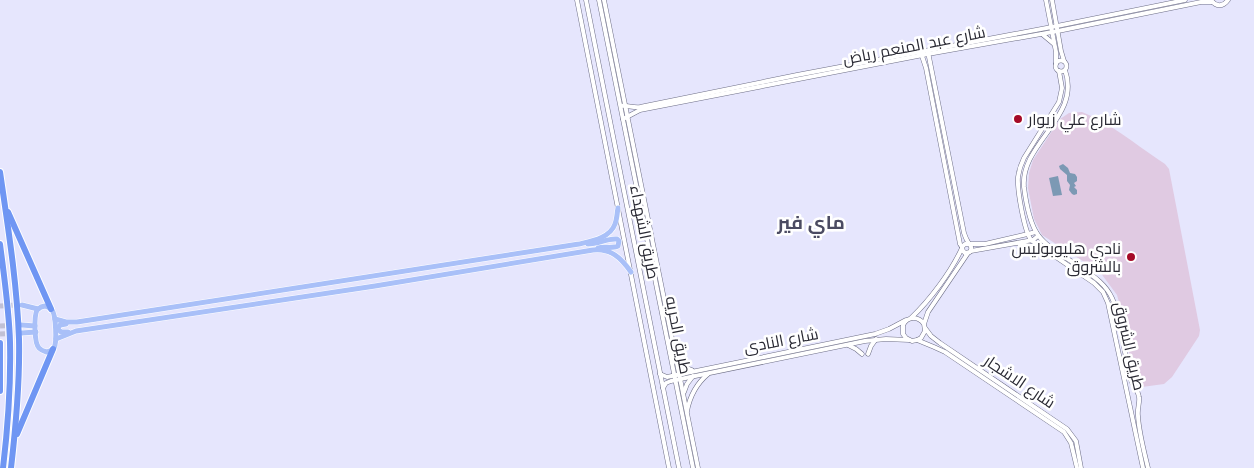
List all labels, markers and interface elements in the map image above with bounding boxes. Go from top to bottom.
street label: شارع عبد المنعم رياض [841,21,987,71]
place label: شارع علي زيوار [1027,109,1121,133]
marker: شارع علي زيوار [1012,113,1024,125]
street label: طريق الشهداء [625,183,664,281]
district label: ماي فير [776,210,845,238]
place label: نادي هليوبوليس بالشروق [1011,238,1121,277]
marker: نادي هليوبوليس بالشروق [1125,251,1137,263]
street label: طريق الحريه [661,294,696,376]
street label: طريق الشروق [1109,300,1150,392]
street label: شارع النادى [742,323,820,359]
street label: شارع الاشجار [979,349,1059,414]

